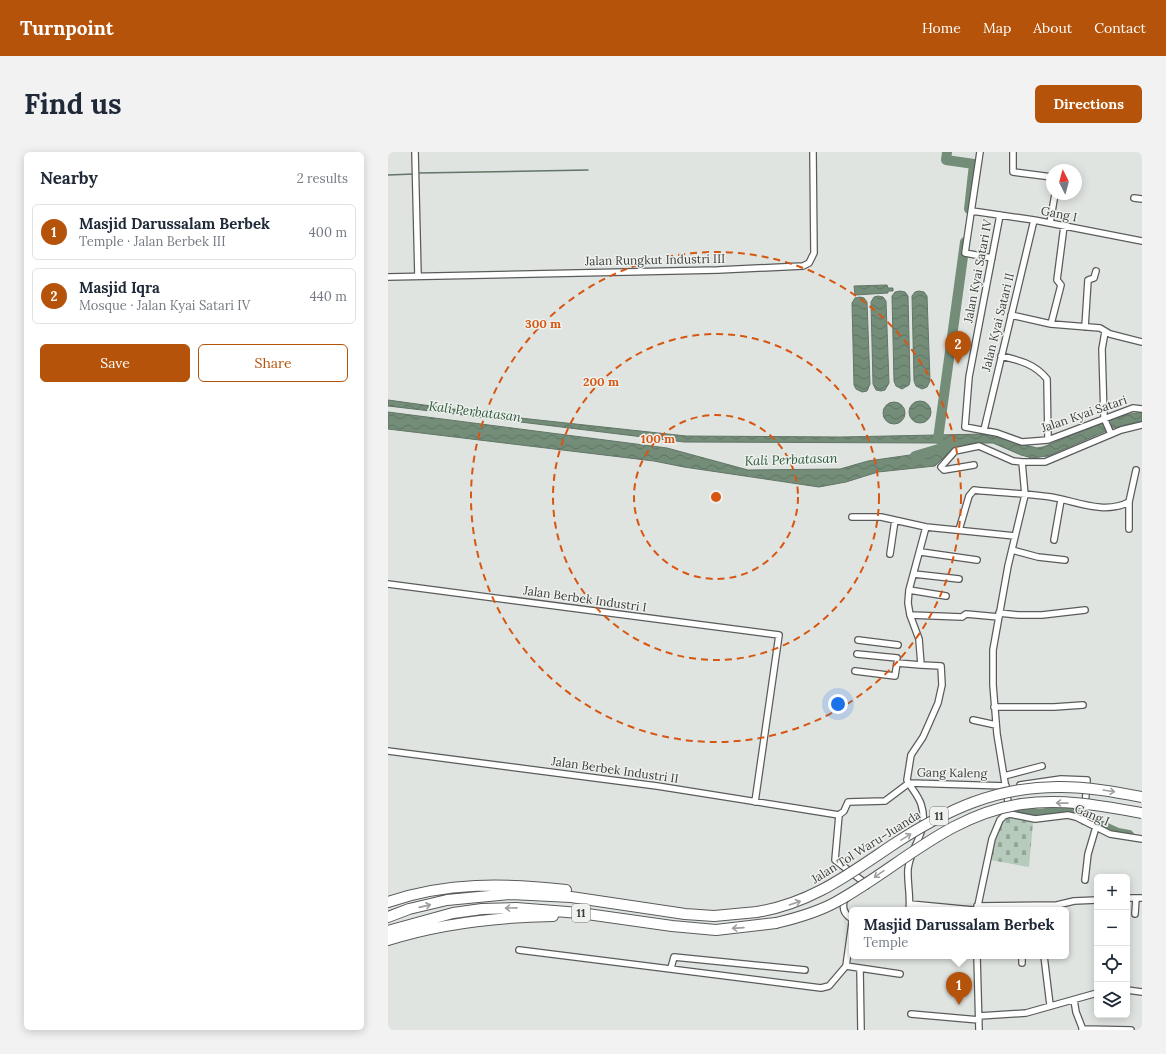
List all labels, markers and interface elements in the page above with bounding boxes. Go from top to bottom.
text: Turnpoint [20,16,114,40]
text: Home [922,19,961,37]
text: Map [983,19,1011,37]
text: About [1033,19,1072,37]
text: Contact [1094,19,1146,37]
button: Directions [1035,85,1142,123]
text: Find us [24,86,122,122]
north arrow [1046,164,1082,200]
text: Nearby [40,167,98,189]
text: 2 results [297,170,348,187]
street label: Gang I [1040,203,1078,224]
text: Masjid Darussalam Berbek [79,214,270,233]
street label: Jalan Kyai Satari IV [960,217,995,325]
text: 1 [51,224,57,241]
text: 400 m [309,224,347,241]
text: Temple · Jalan Berbek III [79,233,225,250]
street label: Jalan Rungkut Industri III [584,251,725,268]
street label: Jalan Kyai Satari II [978,271,1017,374]
text: Masjid Iqra [79,278,160,297]
text: 2 [51,288,57,305]
text: 440 m [310,288,347,305]
text: Mosque · Jalan Kyai Satari IV [79,297,250,314]
text: 300 m [525,316,561,331]
pin: 2 [945,331,971,364]
button: Save [40,344,190,382]
button: Share [198,344,348,382]
text: 200 m [583,374,619,389]
street label: Jalan Kyai Satari [1038,392,1129,436]
water label: Kali Perbatasan [428,397,522,426]
text: 100 m [641,431,675,446]
water label: Kali Perbatasan [744,449,838,470]
centre of rings [709,490,723,504]
street label: Jalan Berbek Industri I [522,582,648,615]
your location [828,694,848,714]
street label: Jalan Berbek Industri II [550,753,680,786]
street label: Gang Kaleng [917,764,988,781]
one-way arrow [1102,787,1115,795]
one-way arrow [1056,799,1069,806]
street label: Gang I [1073,801,1112,829]
street label: Jalan Tol Waru–Juanda [807,807,923,887]
road number: 11 [930,807,948,825]
one-way arrow [900,832,912,840]
one-way arrow [874,869,885,878]
map controls [1094,874,1130,1018]
button: + [1094,874,1130,910]
one-way arrow [788,899,801,906]
one-way arrow [418,901,431,909]
one-way arrow [505,904,518,912]
road number: 11 [572,904,590,922]
popup [849,907,1069,959]
button: − [1094,910,1130,946]
text: Masjid Darussalam Berbek [864,915,1054,934]
one-way arrow [732,925,745,932]
text: Temple [864,934,908,951]
button: locate [1094,946,1130,982]
pin: 1 [946,972,972,1005]
button: layers [1094,982,1130,1018]

